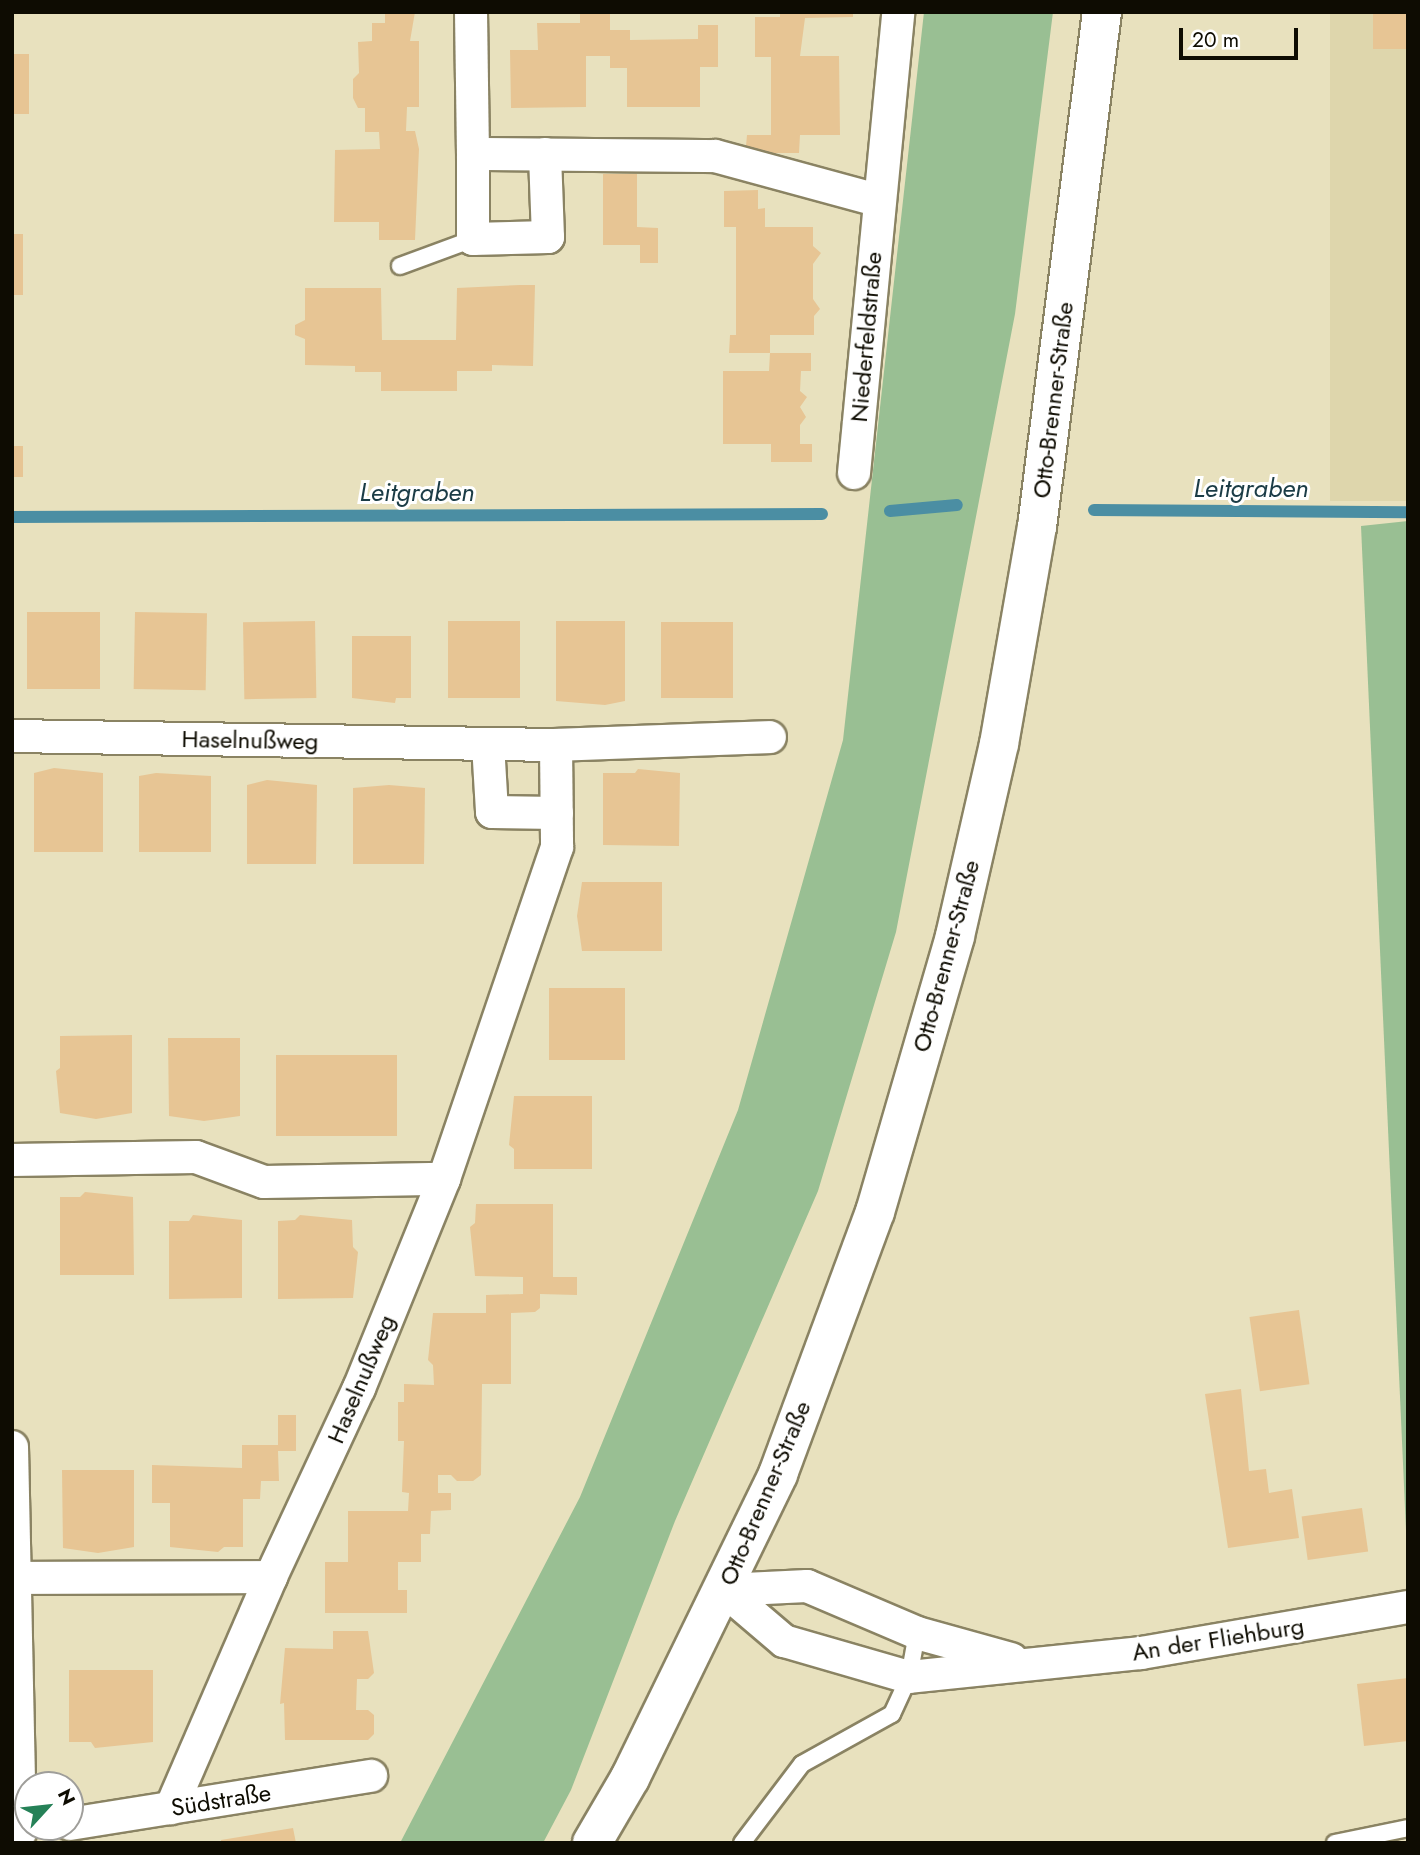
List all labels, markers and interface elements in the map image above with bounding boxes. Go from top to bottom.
scale bar [1182,14,1301,58]
text: 20 m [1192,25,1239,55]
street label: Niederfeldstraße [844,251,888,423]
street label: Otto-Brenner-Straße [1027,300,1079,500]
water label: Leitgraben [1194,473,1308,505]
water label: Leitgraben [360,477,474,509]
street label: Haselnußweg [181,724,319,756]
street label: Otto-Brenner-Straße [907,857,985,1055]
street label: Haselnußweg [321,1310,401,1448]
street label: Otto-Brenner-Straße [713,1396,817,1590]
street label: An der Fliehburg [1130,1611,1306,1667]
north arrow [14,1771,84,1841]
street label: Südstraße [169,1778,273,1822]
text: N [51,1784,82,1810]

